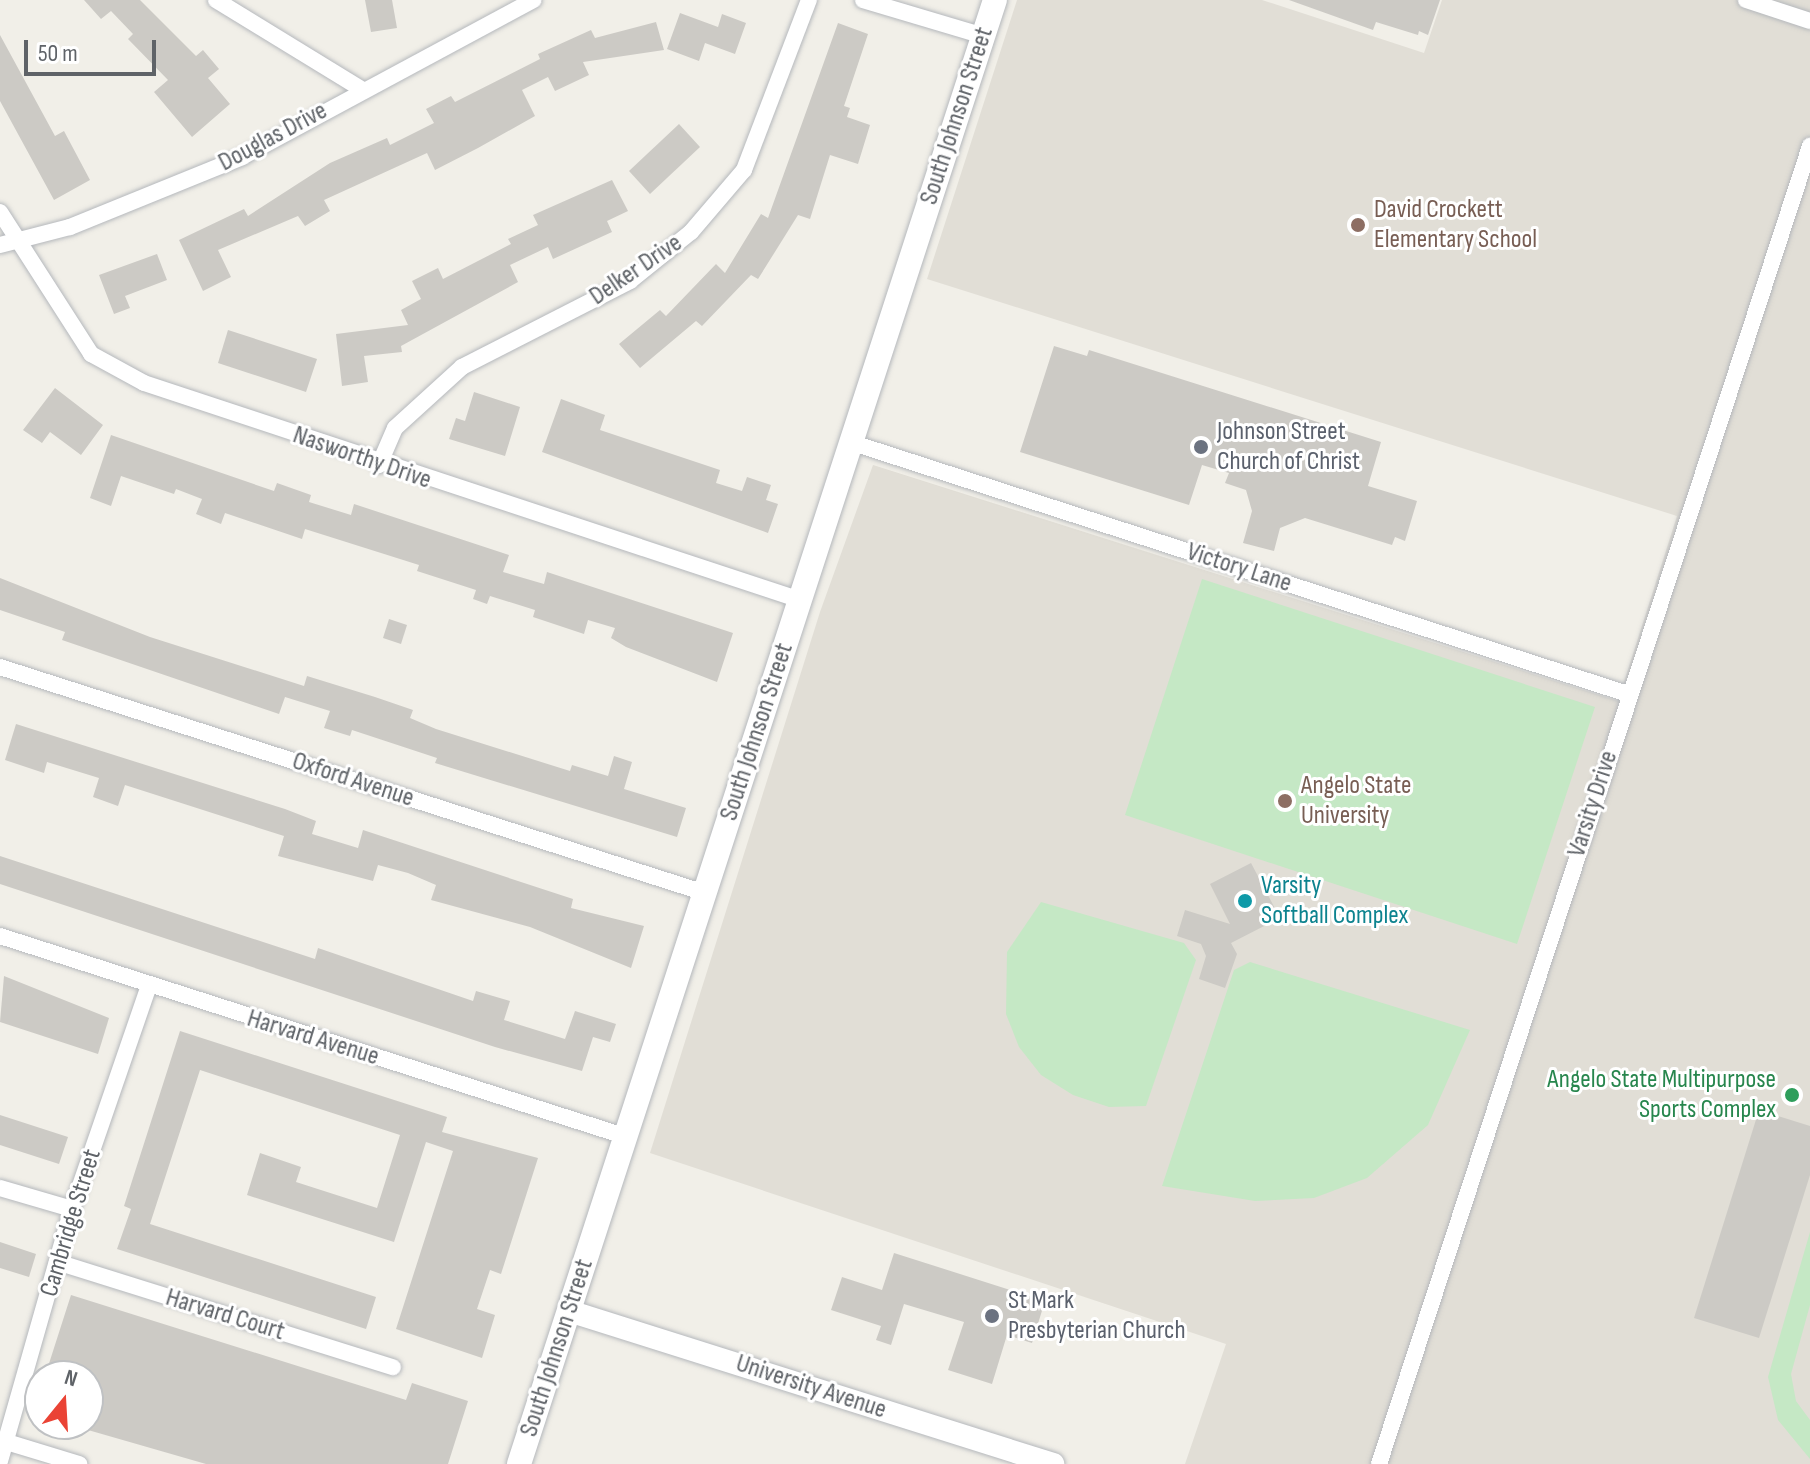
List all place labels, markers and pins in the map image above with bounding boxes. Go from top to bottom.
place label: David Crockett Elementary School [1374,194,1537,256]
marker: David Crockett Elementary School [1349,216,1367,234]
place label: Johnson Street Church of Christ [1217,416,1360,478]
marker: Johnson Street Church of Christ [1192,438,1210,456]
place label: Angelo State University [1301,770,1411,832]
marker: Angelo State University [1276,792,1294,810]
place label: Varsity Softball Complex [1261,870,1408,932]
marker: Varsity Softball Complex [1236,892,1254,910]
place label: Angelo State Multipurpose Sports Complex [1547,1064,1776,1126]
marker: Angelo State Multipurpose Sports Complex [1783,1086,1801,1104]
place label: St Mark Presbyterian Church [1008,1285,1186,1346]
marker: St Mark Presbyterian Church [983,1307,1001,1325]

